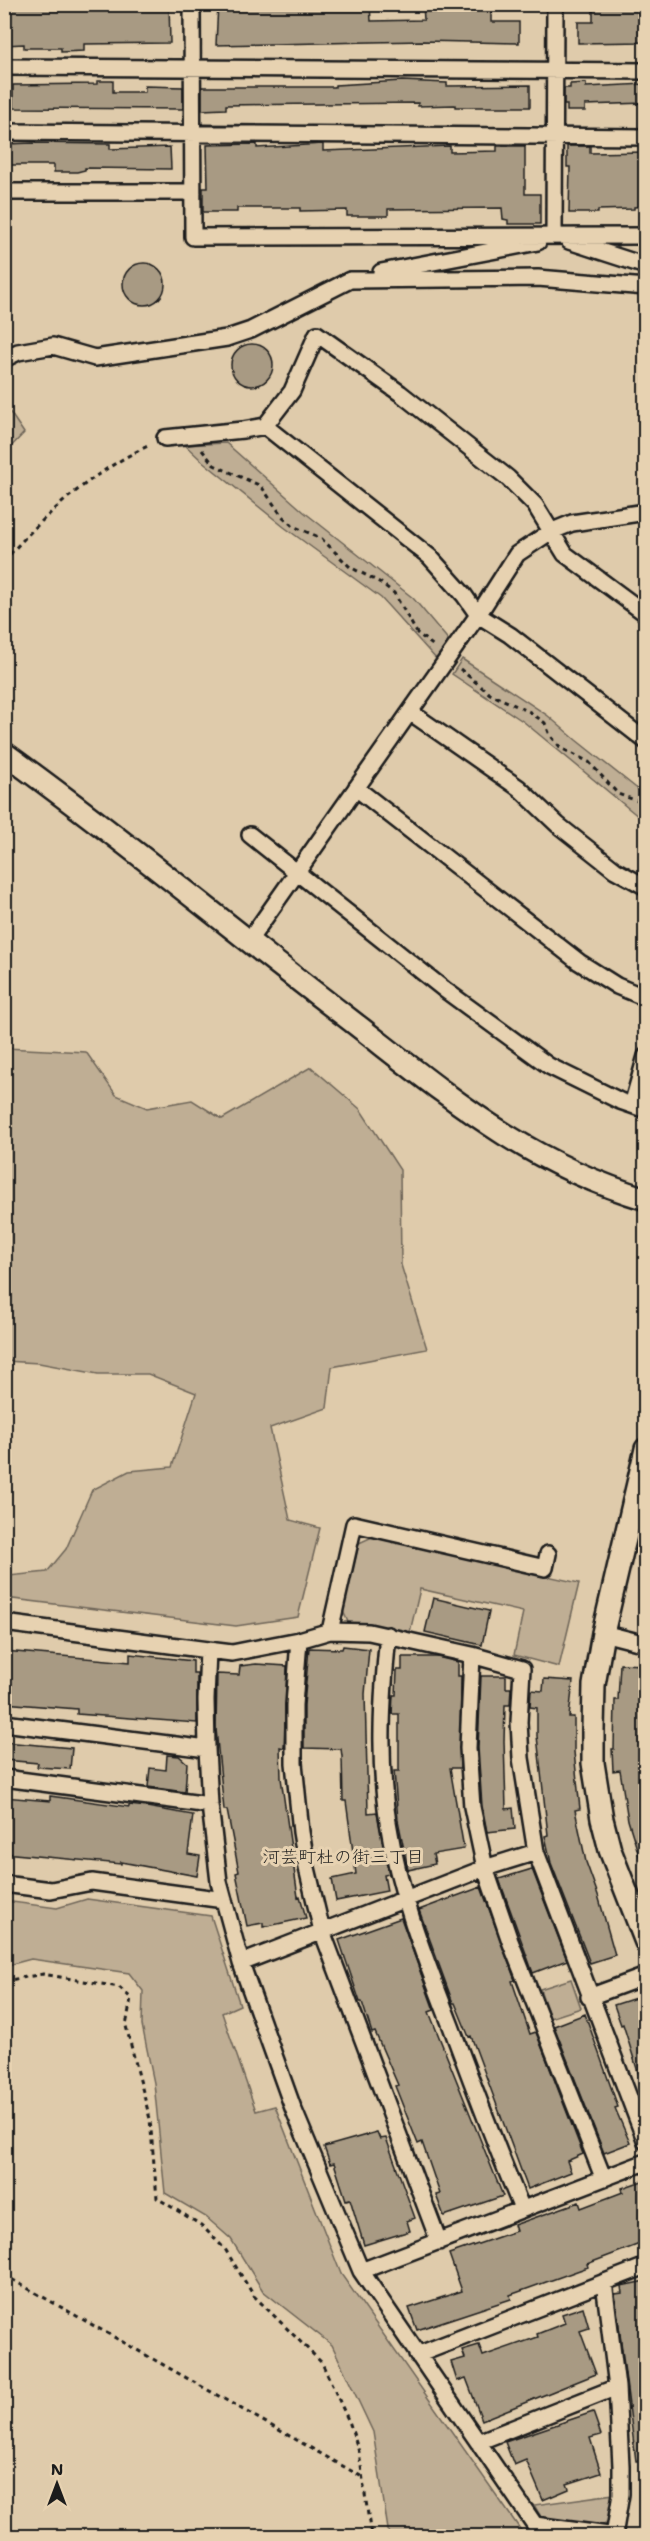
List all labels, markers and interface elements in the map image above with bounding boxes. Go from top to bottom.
district label: 河芸町杜の街三丁目 [262,1845,424,1869]
north arrow [27,2454,87,2514]
text: N [51,2459,63,2480]

